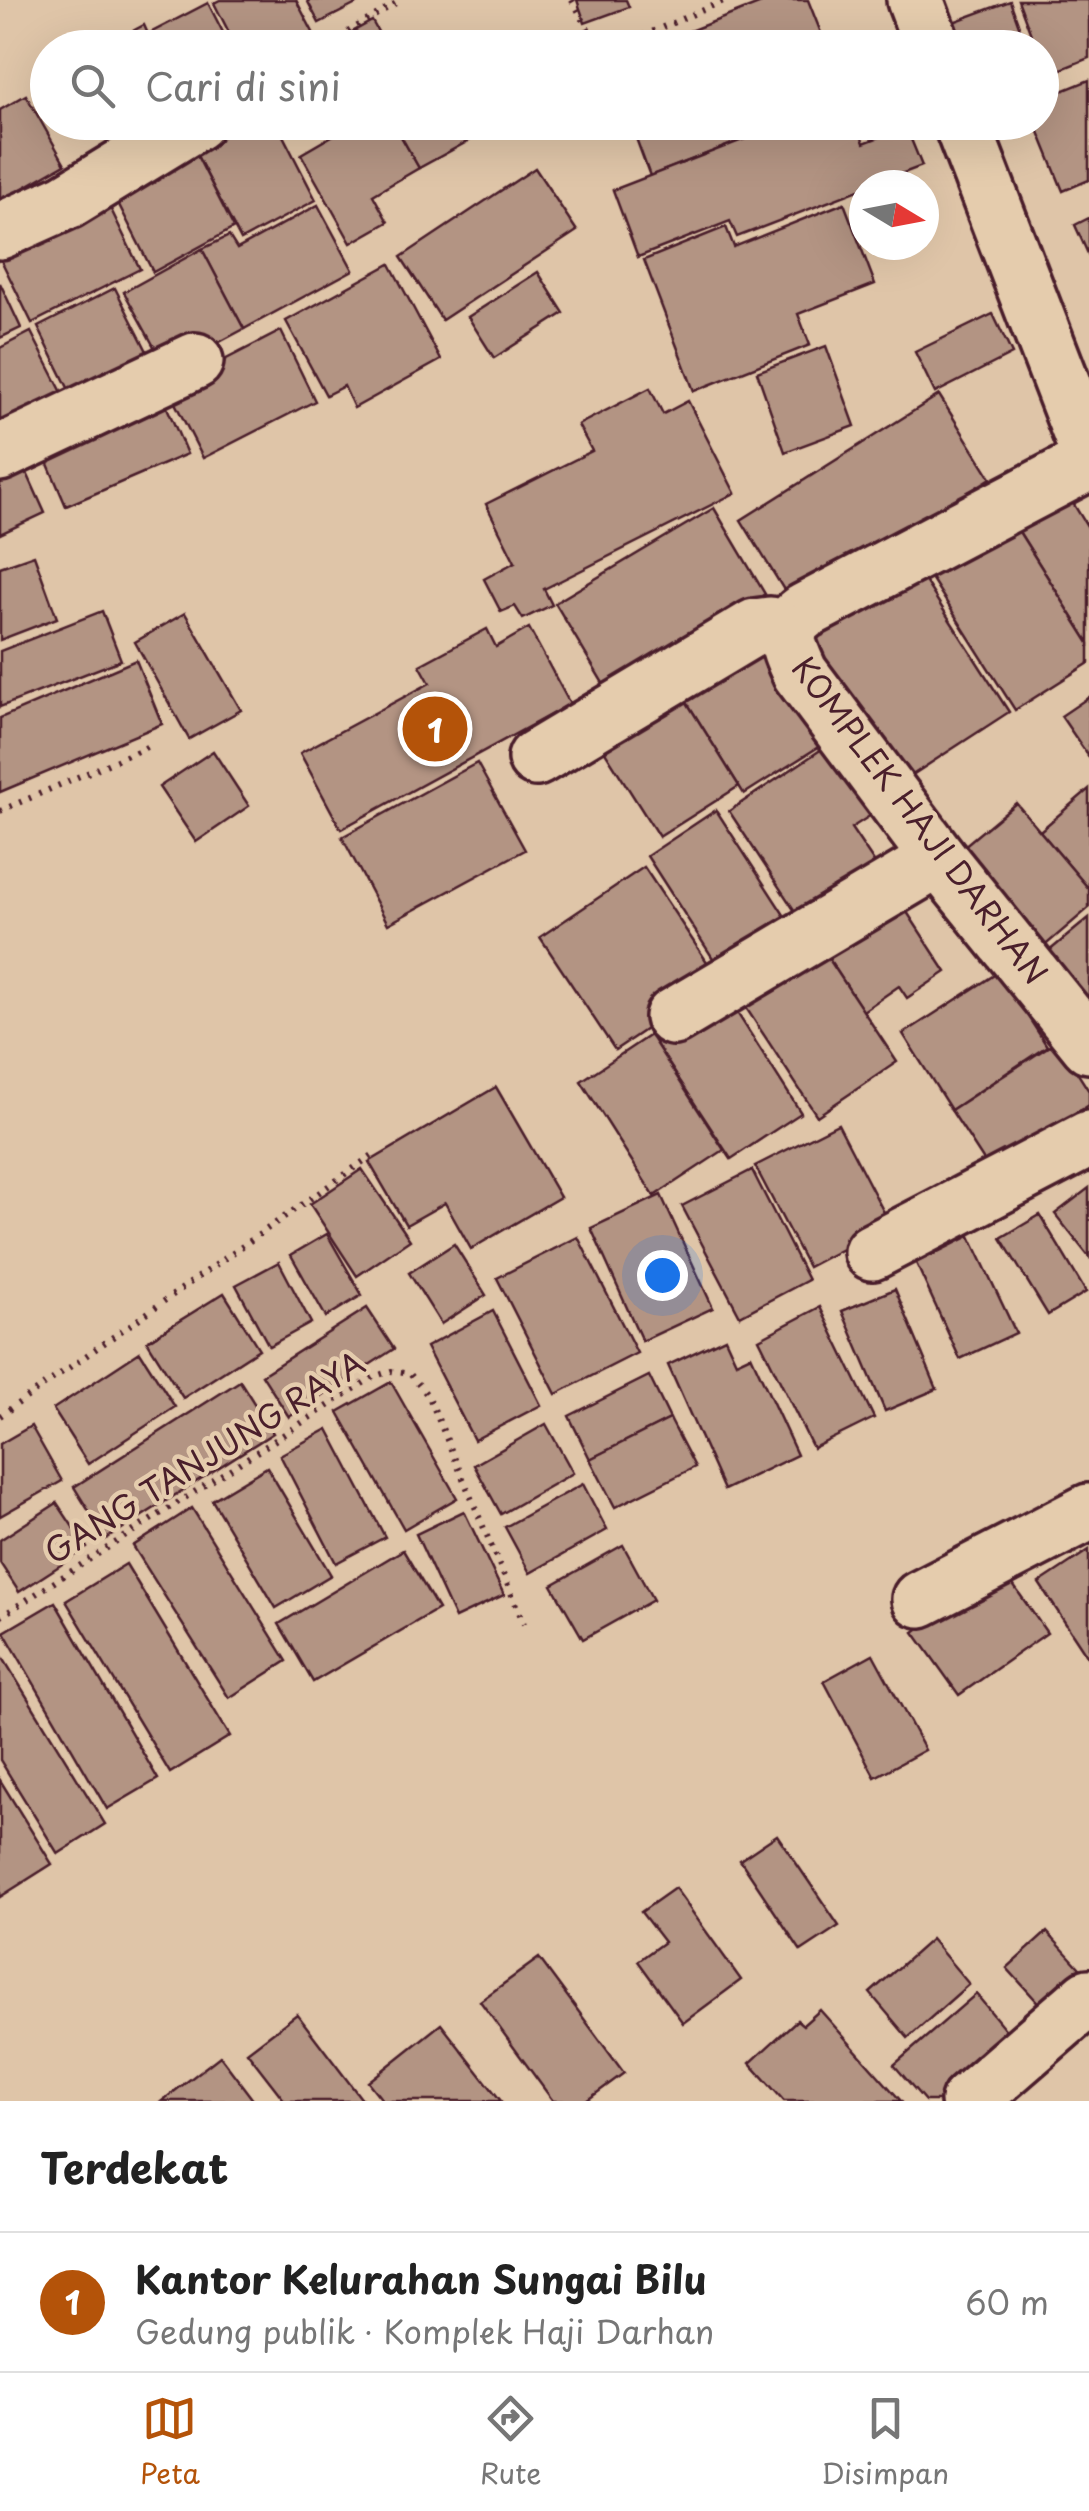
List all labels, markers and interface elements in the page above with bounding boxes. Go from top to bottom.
search box [30,30,1059,140]
text: Cari di sini [145,57,341,114]
icon: search [65,58,120,113]
north arrow [849,170,939,260]
street label: KOMPLEK HAJI DARHAN [781,646,1060,994]
pin: 1 [402,692,468,766]
your location [637,1250,688,1301]
street label: GANG TANJUNG RAYA [34,1338,373,1575]
text: Terdekat [40,2135,228,2198]
text: Kantor Kelurahan Sungai Bilu [135,2250,707,2307]
text: 1 [65,2278,80,2326]
text: 60 m [965,2278,1049,2326]
text: Gedung publik · Komplek Haji Darhan [135,2307,714,2355]
tab: Peta [140,2391,200,2494]
tab: Rute [480,2391,542,2494]
tab: Disimpan [821,2391,949,2494]

